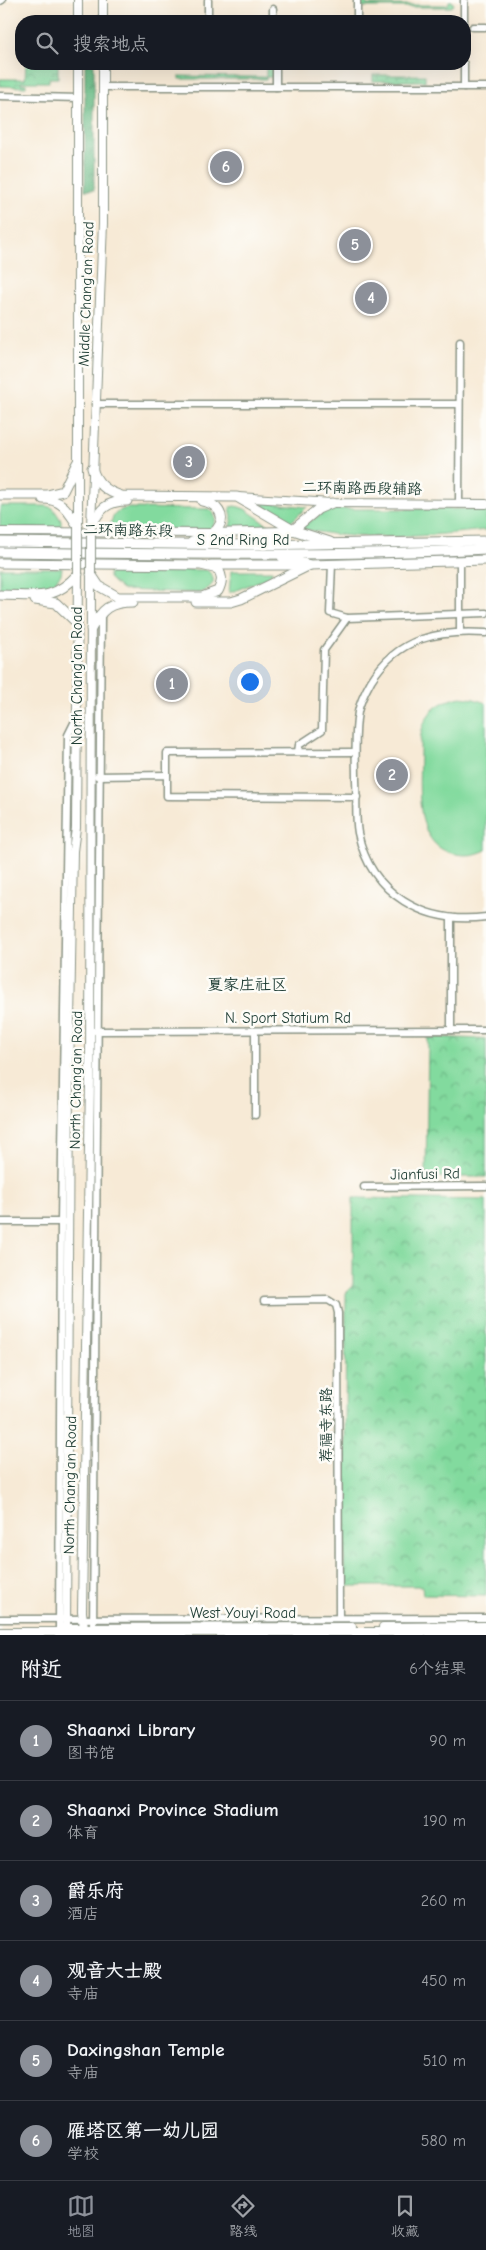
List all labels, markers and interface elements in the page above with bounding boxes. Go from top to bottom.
search box [15,15,471,70]
icon: search [33,29,61,57]
text: 搜索地点 [73,33,149,55]
pin: 6 [210,148,242,186]
street label: Middle Chang'an Road [74,221,98,367]
pin: 5 [339,226,371,264]
pin: 4 [355,279,387,317]
pin: 3 [173,443,205,481]
street label: 二环南路西段辅路 [302,478,422,498]
street label: 二环南路东段 [83,520,173,540]
street label: S 2nd Ring Rd [197,531,289,549]
street label: North Chang'an Road [68,607,86,745]
pin: 1 [156,665,188,703]
your location [237,669,263,695]
pin: 2 [376,756,408,794]
district label: 夏家庄社区 [207,976,287,994]
street label: N. Sport Statium Rd [225,1009,351,1027]
street label: North Chang'an Road [66,1010,86,1150]
street label: Jianfusi Rd [390,1164,460,1184]
street label: 荐福寺东路 [317,1387,335,1463]
street label: North Chang'an Road [60,1415,80,1555]
street label: West Youyi Road [190,1604,296,1622]
text: 附近 [20,1657,62,1681]
text: 6个结果 [409,1660,466,1678]
text: Shaanxi Library [67,1719,195,1741]
text: 1 [33,1732,39,1750]
text: 90 m [429,1732,466,1750]
text: 图书馆 [67,1744,115,1762]
text: Shaanxi Province Stadium [67,1799,279,1821]
text: 2 [32,1812,40,1830]
text: 190 m [423,1812,466,1830]
text: 体育 [67,1824,99,1842]
text: 爵乐府 [67,1880,124,1902]
text: 3 [32,1892,40,1910]
text: 260 m [421,1892,466,1910]
text: 酒店 [67,1905,99,1923]
text: 观音大士殿 [67,1960,162,1982]
text: 4 [32,1972,40,1990]
text: 450 m [421,1972,466,1990]
text: 寺庙 [67,1985,99,2003]
text: Daxingshan Temple [67,2039,225,2061]
text: 5 [32,2052,40,2070]
text: 510 m [423,2052,466,2070]
text: 寺庙 [67,2064,99,2082]
text: 雁塔区第一幼儿园 [67,2120,219,2142]
text: 6 [32,2132,40,2150]
text: 580 m [421,2132,466,2150]
text: 学校 [67,2145,99,2163]
tab: 地图 [67,2192,95,2240]
tab: 路线 [229,2192,257,2240]
tab: 收藏 [391,2192,419,2240]

